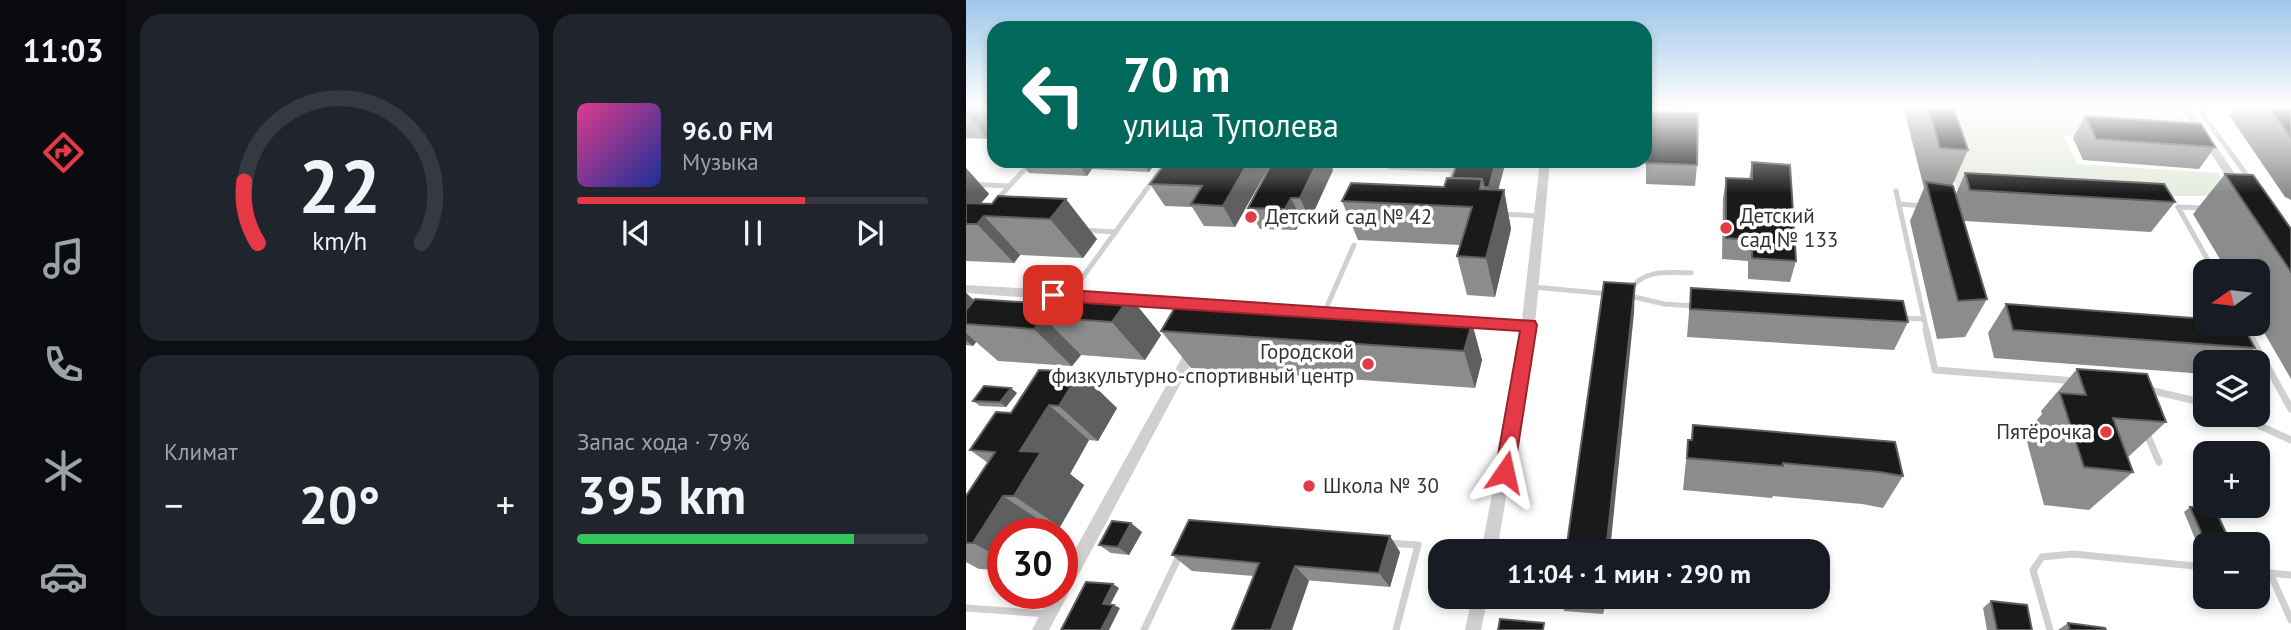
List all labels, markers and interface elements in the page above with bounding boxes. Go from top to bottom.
text: 11:03 [22,29,104,71]
text: 70 m [1123,42,1230,106]
icon: left [1008,49,1099,140]
text: улица Туполева [1123,104,1339,146]
text: 96.0 FM [682,114,773,147]
icon: directions [39,128,88,177]
text: 22 [298,140,381,234]
text: Музыка [682,147,759,176]
place label: Детский сад № 133 [1740,202,1838,253]
place label: Детский сад № 42 [1265,203,1432,230]
marker: Детский сад № 42 [1243,209,1259,225]
icon: previous [617,214,655,252]
icon: pause [734,214,772,252]
icon: next [851,214,889,252]
marker: Детский сад № 133 [1718,220,1734,236]
text: km/h [312,225,367,257]
icon: music [39,234,88,283]
north arrow [2193,259,2270,336]
map controls [2193,259,2270,609]
pin [1023,265,1083,325]
icon: arrive [1034,276,1072,314]
place label: Городской физкультурно-спортивный центр [1051,338,1354,389]
icon: phone [39,340,88,389]
button: layers [2193,350,2270,427]
marker: Городской физкультурно-спортивный центр [1360,356,1376,372]
place label: Пятёрочка [1996,418,2092,445]
marker: Пятёрочка [2098,424,2114,440]
text: Запас хода · 79% [577,427,750,456]
position arrow [1468,435,1542,509]
text: Климат [164,437,238,466]
button: + [2193,441,2270,518]
icon: climate [39,446,88,495]
text: 395 km [577,461,746,528]
text: 20° [299,471,380,538]
place label: Школа № 30 [1323,472,1439,499]
marker: Школа № 30 [1301,478,1317,494]
text: − [164,480,183,529]
text: + [496,480,515,529]
speed limit sign: 30 [987,518,1078,609]
button: − [2193,532,2270,609]
icon: car [39,552,88,601]
text: 11:04 · 1 мин · 290 m [1507,557,1751,590]

